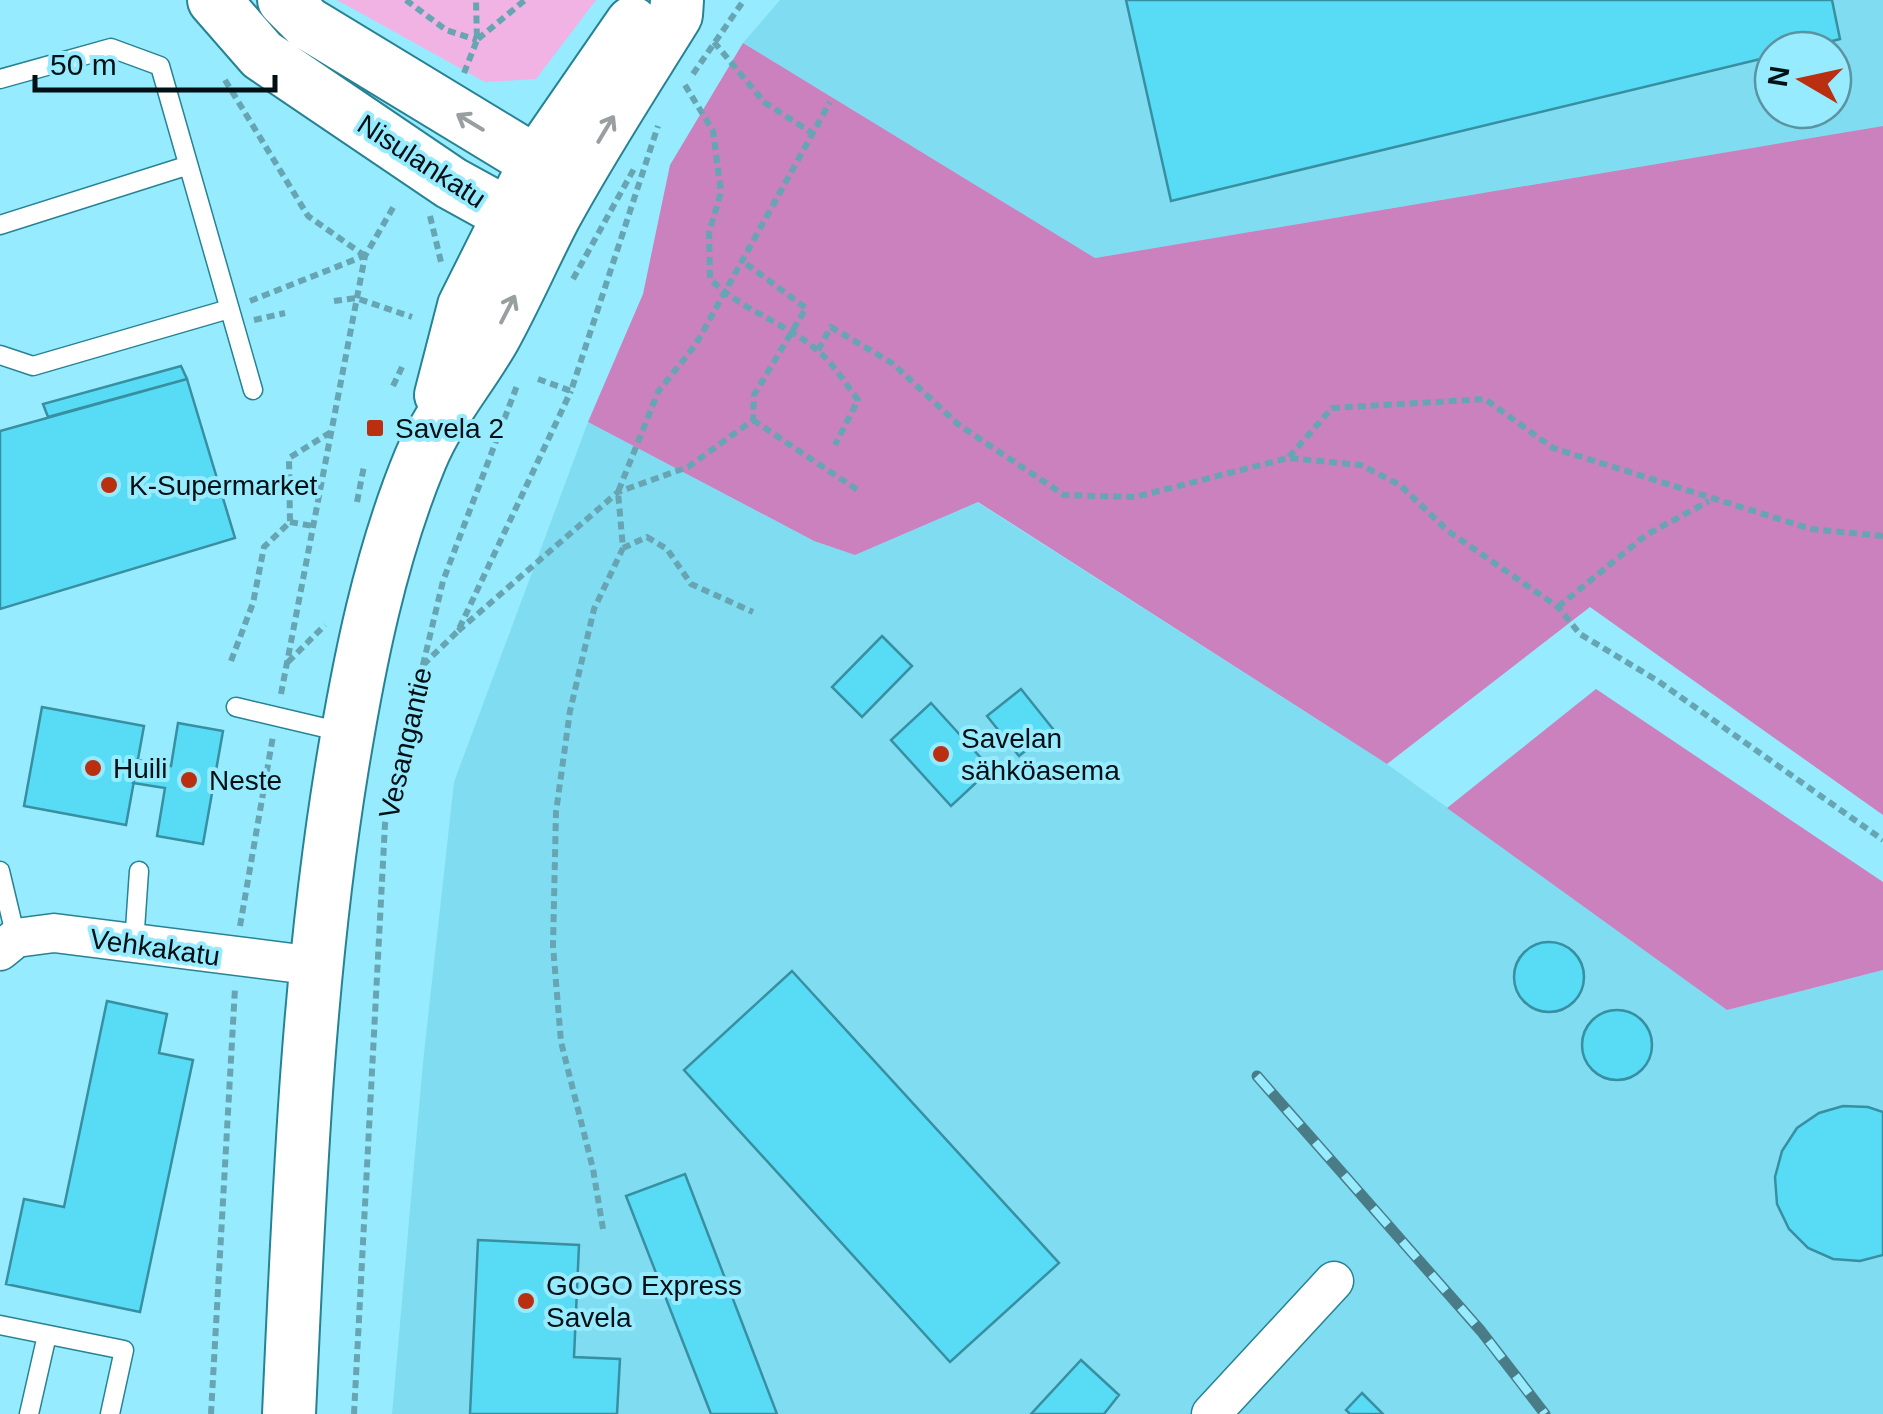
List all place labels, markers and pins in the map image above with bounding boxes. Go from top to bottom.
place label: Savela 2 [395,413,504,444]
marker: Savela 2 [364,417,386,439]
place label: K-Supermarket [129,470,318,501]
marker: K-Supermarket [98,474,120,496]
place label: Savelan sähköasema [961,723,1120,786]
marker: Savelan sähköasema [930,743,952,765]
place label: Huili [113,753,167,784]
marker: Huili [82,757,104,779]
place label: Neste [209,765,282,796]
marker: Neste [178,769,200,791]
place label: GOGO Express Savela [546,1270,742,1333]
marker: GOGO Express Savela [515,1290,537,1312]

